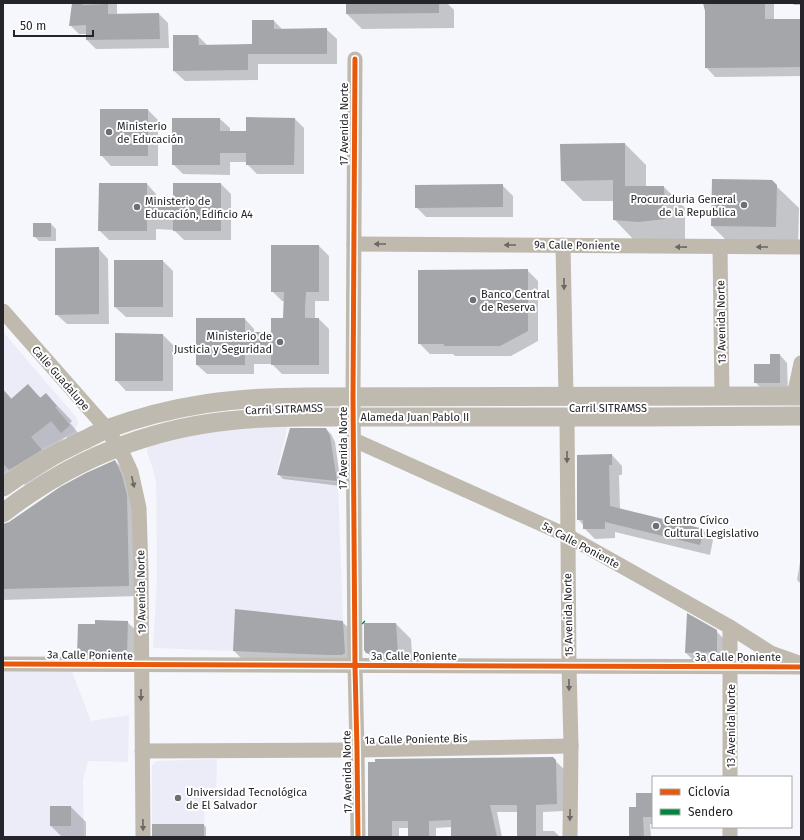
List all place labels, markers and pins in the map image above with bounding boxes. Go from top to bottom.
place label: Ministerio de Educación [117,120,184,146]
marker: Ministerio de Educación [104,127,114,137]
place label: Procuraduria General de la Republica [631,193,736,219]
place label: Ministerio de Educación, Edificio A4 [145,195,253,221]
marker: Procuraduria General de la Republica [739,200,749,210]
marker: Ministerio de Educación, Edificio A4 [132,202,142,212]
place label: Banco Central de Reserva [481,288,550,314]
marker: Banco Central de Reserva [468,295,478,305]
place label: Ministerio de Justicia y Seguridad [174,330,272,356]
marker: Ministerio de Justicia y Seguridad [275,337,285,347]
place label: Centro Cívico Cultural Legislativo [664,514,759,540]
marker: Centro Cívico Cultural Legislativo [651,521,661,531]
place label: Universidad Tecnológica de El Salvador [186,786,307,812]
marker: Universidad Tecnológica de El Salvador [173,793,183,803]

